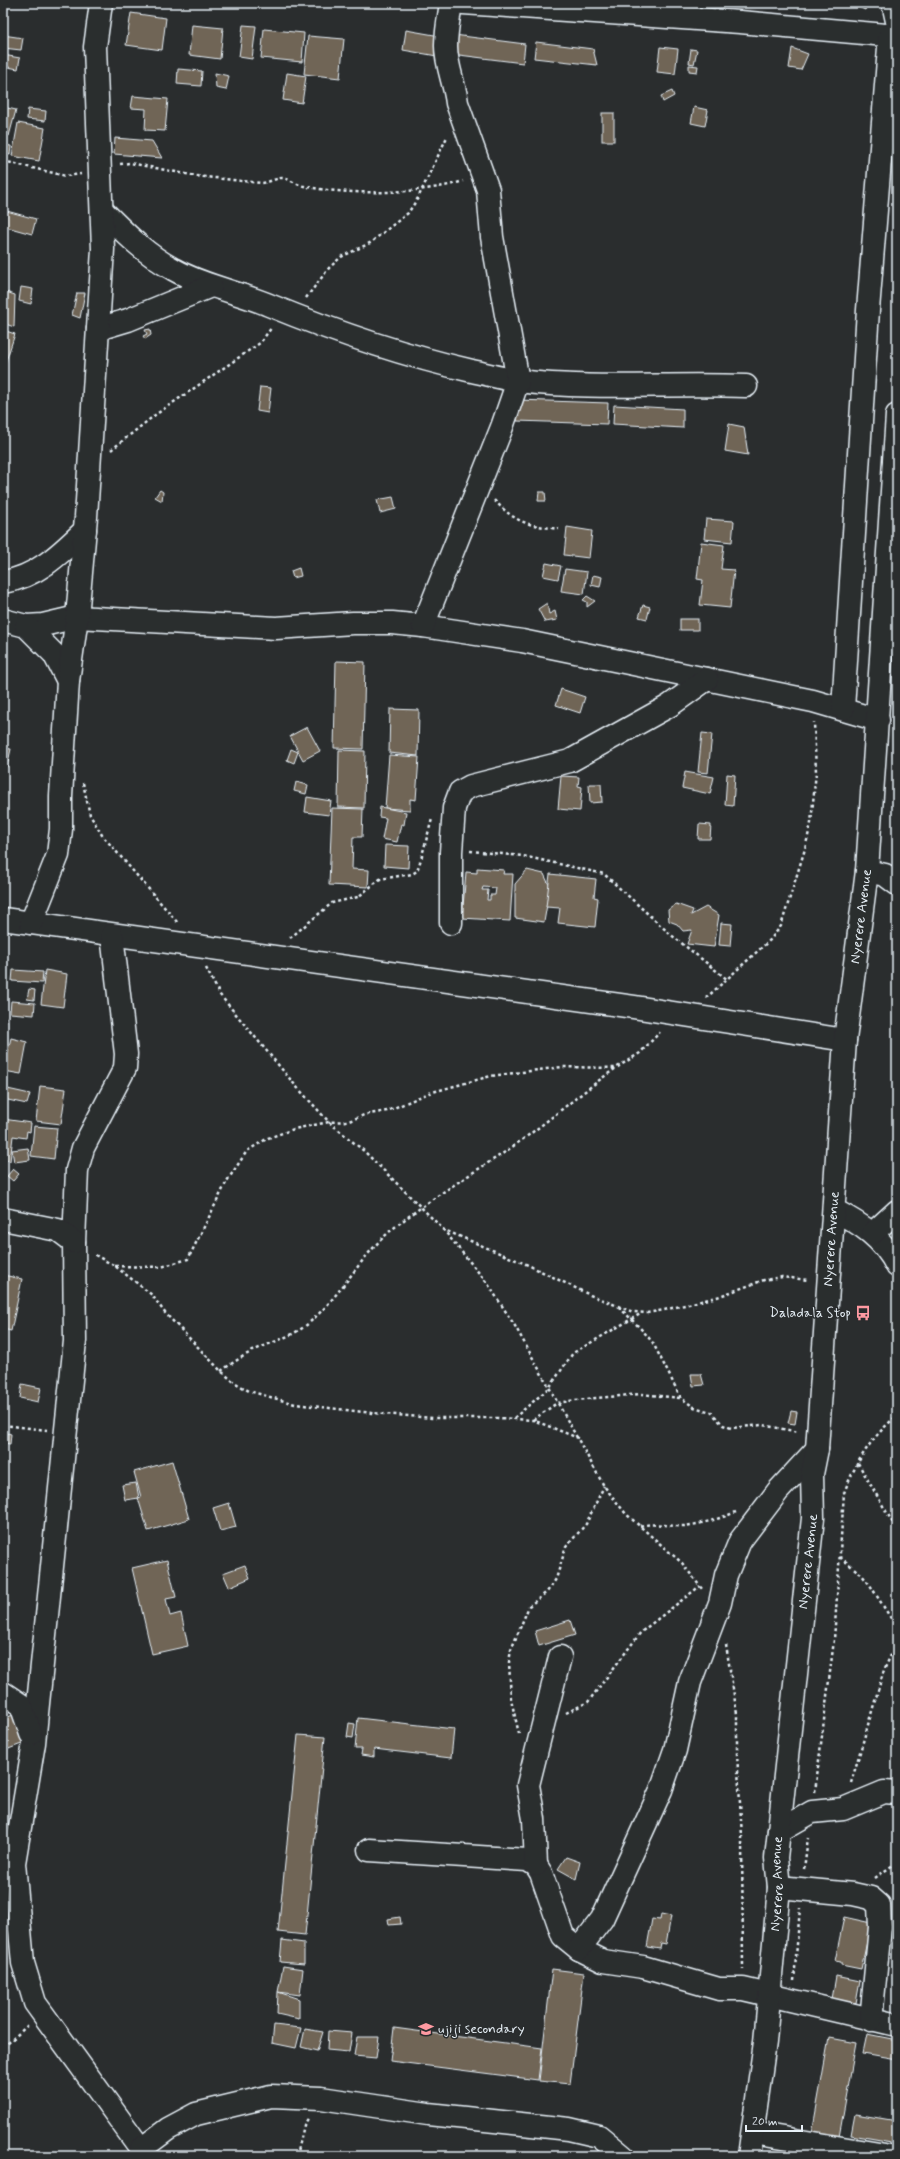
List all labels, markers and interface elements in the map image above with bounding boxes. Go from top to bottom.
street label: Nyerere Avenue [846,868,876,965]
street label: Nyerere Avenue [819,1191,844,1287]
place label: Daladala Stop [769,1304,851,1322]
bus stop icon: Daladala Stop [854,1304,872,1322]
street label: Nyerere Avenue [794,1514,822,1610]
street label: Nyerere Avenue [766,1835,788,1932]
school or university icon: ujiji secondary [417,2020,435,2038]
place label: ujiji secondary [438,2020,525,2038]
scale bar [746,2107,802,2133]
text: 20 m [752,2114,778,2130]

